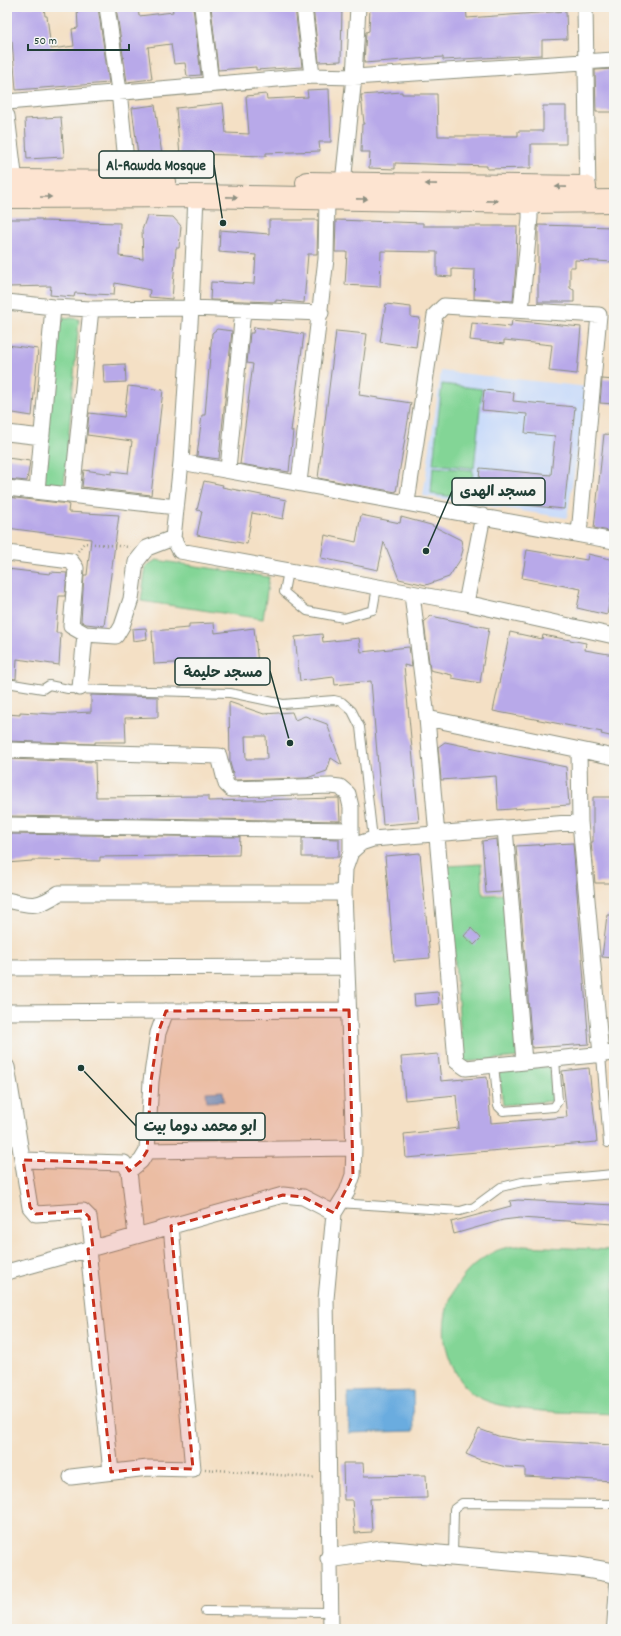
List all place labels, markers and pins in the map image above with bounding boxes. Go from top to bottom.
callout: Al-Rawda Mosque [99,151,214,178]
callout: مسجد الهدى [452,478,545,505]
callout: مسجد حليمة [175,658,270,685]
callout: ابو محمد دوما بيت [136,1113,265,1140]

